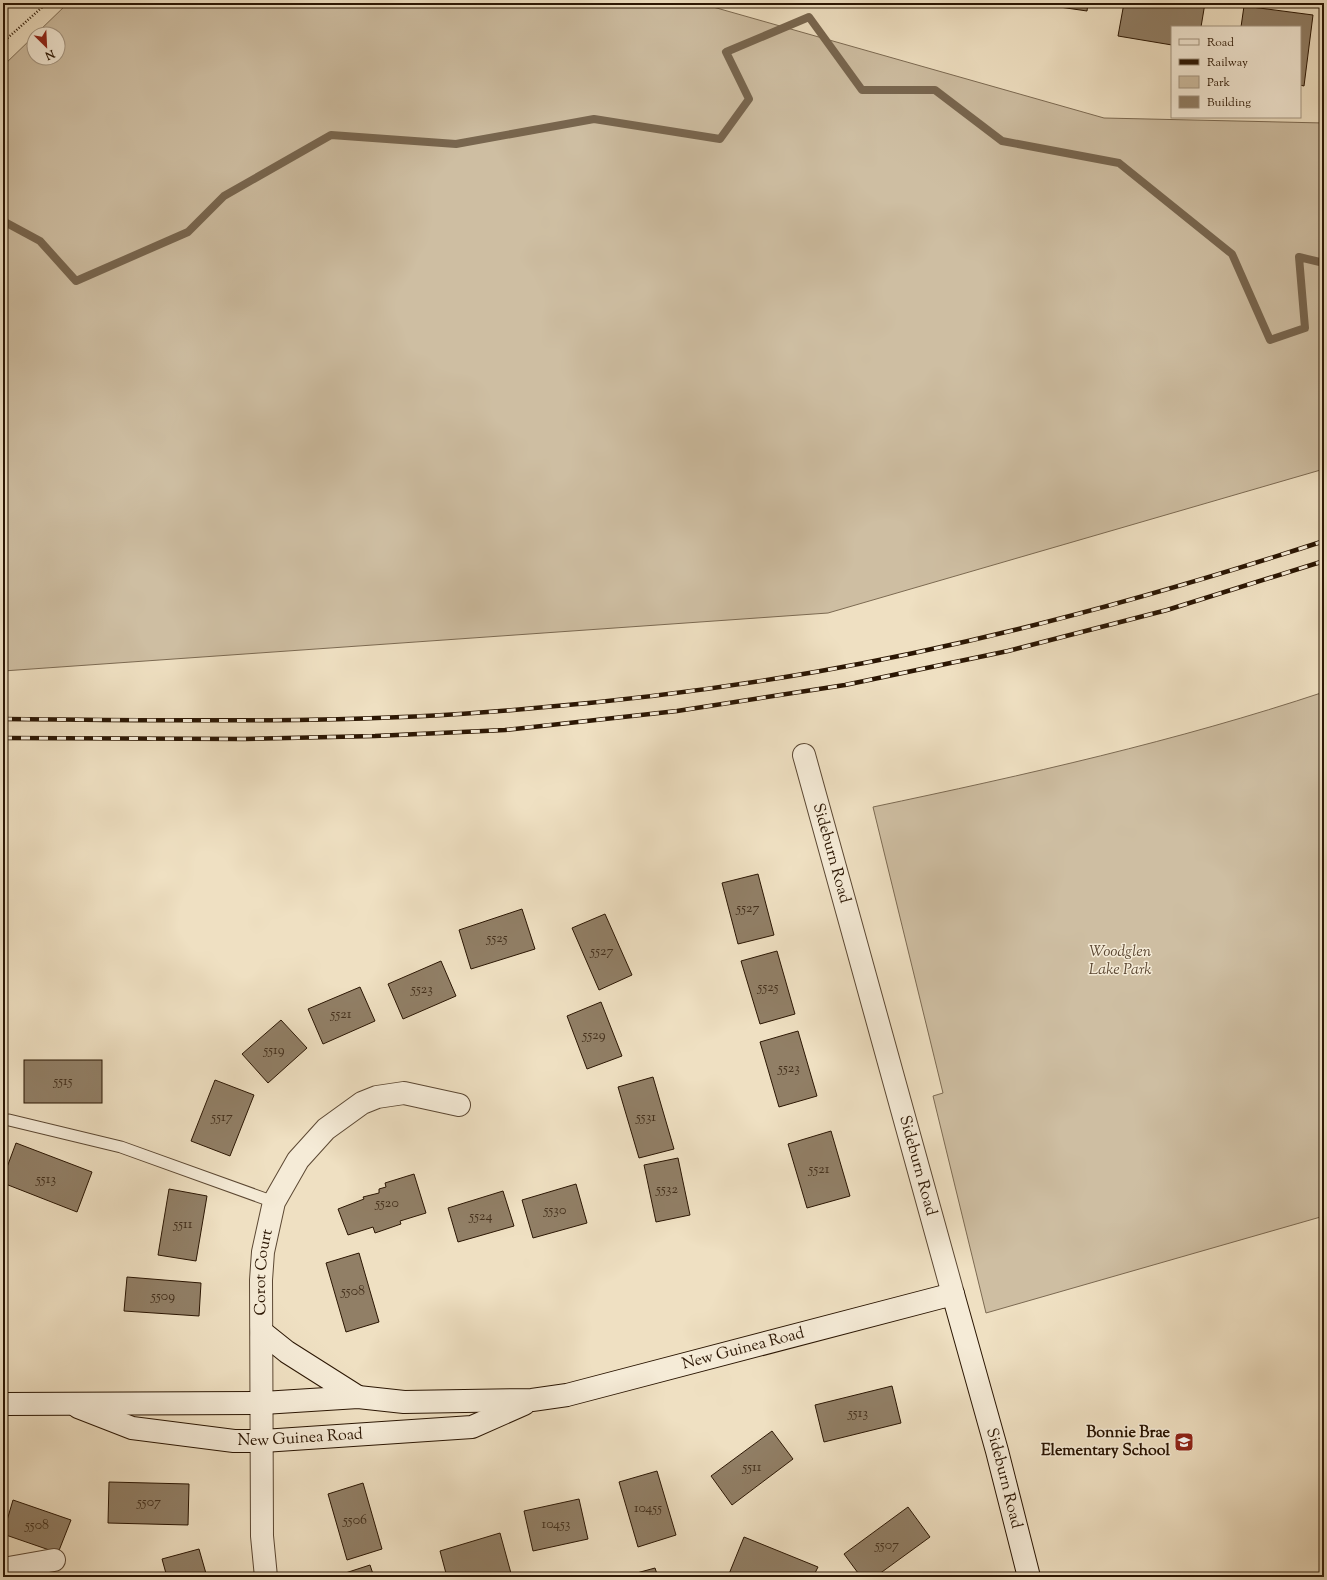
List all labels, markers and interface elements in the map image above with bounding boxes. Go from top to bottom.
north arrow [26,26,66,66]
legend [1171,26,1301,118]
text: Road [1207,34,1234,52]
text: N [42,45,58,63]
text: Railway [1207,54,1248,72]
text: Park [1207,74,1230,92]
text: Building [1207,94,1251,112]
street label: Sideburn Road [806,801,856,906]
house number: 5527 [735,899,760,919]
house number: 5525 [485,929,508,949]
park label: Woodglen Lake Park [1088,941,1152,982]
house number: 5527 [589,942,614,962]
house number: 5525 [756,978,779,998]
house number: 5523 [410,980,433,1000]
house number: 5521 [329,1005,352,1025]
house number: 5529 [581,1026,606,1046]
house number: 5519 [262,1041,285,1061]
house number: 5523 [777,1059,800,1079]
house number: 5515 [52,1072,73,1092]
house number: 5517 [210,1108,233,1128]
house number: 5531 [635,1108,656,1128]
street label: Sideburn Road [893,1113,942,1218]
house number: 5521 [807,1160,830,1180]
house number: 5513 [35,1170,56,1190]
house number: 5532 [655,1180,678,1200]
house number: 5520 [374,1194,399,1214]
house number: 5530 [543,1201,566,1221]
house number: 5524 [468,1207,493,1227]
house number: 5511 [172,1215,193,1235]
street label: Corot Court [249,1226,279,1316]
house number: 5508 [340,1282,365,1302]
house number: 5509 [150,1287,175,1307]
street label: New Guinea Road [680,1322,807,1376]
house number: 5513 [847,1404,868,1424]
place label: Bonnie Brae Elementary School [1041,1422,1171,1463]
street label: New Guinea Road [237,1423,364,1453]
street label: Sideburn Road [980,1425,1028,1531]
school or university icon: Bonnie Brae Elementary School [1173,1431,1195,1453]
house number: 5511 [741,1458,762,1478]
house number: 5507 [136,1493,161,1513]
house number: 10455 [634,1499,662,1519]
house number: 5506 [342,1511,367,1531]
house number: 10453 [542,1515,571,1535]
house number: 5508 [24,1516,49,1536]
house number: 5507 [874,1536,899,1556]

